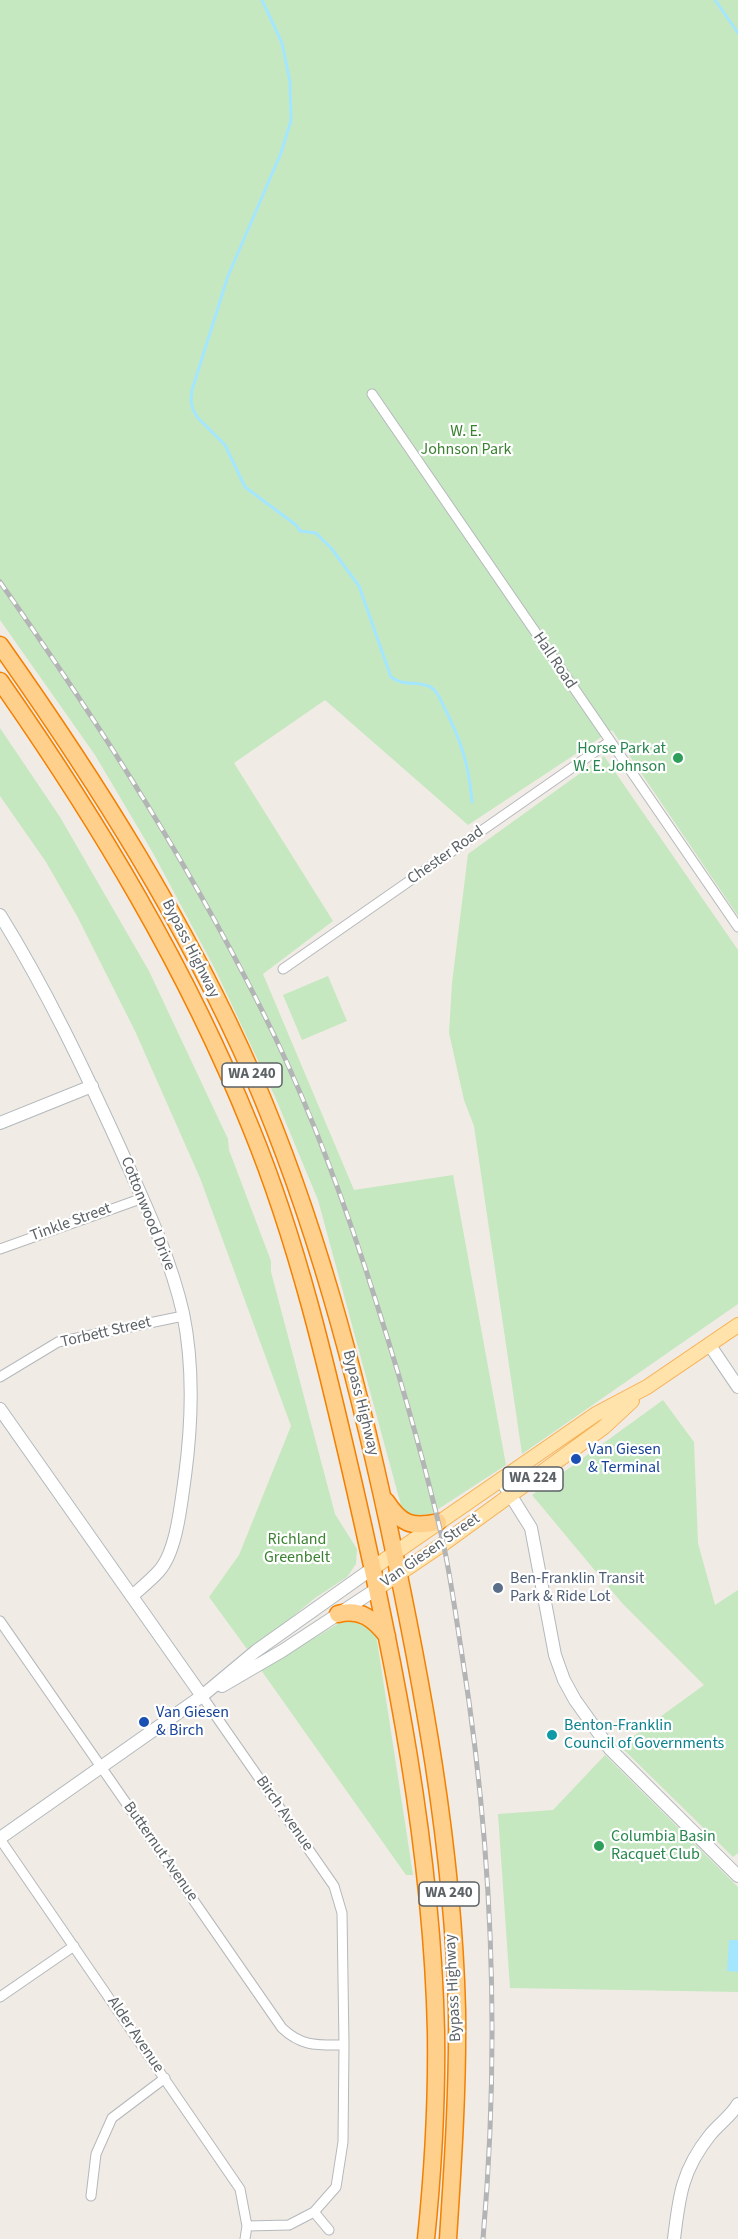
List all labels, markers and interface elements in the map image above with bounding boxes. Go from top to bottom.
park label: W. E. Johnson Park [420,422,512,460]
street label: Hall Road [528,629,580,693]
place label: Horse Park at W. E. Johnson [573,739,666,777]
marker: Horse Park at W. E. Johnson [671,751,685,765]
street label: Chester Road [404,823,488,889]
street label: Bypass Highway [157,897,223,1001]
road number: WA 240 [222,1063,282,1087]
street label: Cottonwood Drive [115,1154,179,1274]
street label: Tinkle Street [28,1200,114,1246]
street label: Torbett Street [59,1313,153,1353]
street label: Bypass Highway [338,1348,382,1458]
place label: Van Giesen & Terminal [588,1440,661,1478]
marker: Van Giesen & Terminal [569,1452,583,1466]
road number: WA 224 [503,1467,563,1491]
street label: Van Giesen Street [378,1510,484,1592]
park label: Richland Greenbelt [264,1530,330,1568]
place label: Ben-Franklin Transit Park & Ride Lot [510,1569,644,1607]
marker: Ben-Franklin Transit Park & Ride Lot [491,1581,505,1595]
place label: Van Giesen & Birch [156,1703,229,1741]
marker: Van Giesen & Birch [137,1715,151,1729]
place label: Benton-Franklin Council of Governments [564,1716,724,1754]
marker: Benton-Franklin Council of Governments [545,1728,559,1742]
street label: Birch Avenue [251,1773,317,1855]
street label: Butternut Avenue [119,1798,201,1906]
place label: Columbia Basin Racquet Club [611,1827,716,1865]
marker: Columbia Basin Racquet Club [592,1839,606,1853]
road number: WA 240 [419,1882,479,1906]
street label: Bypass Highway [442,1934,466,2042]
street label: Alder Avenue [103,1993,167,2077]

